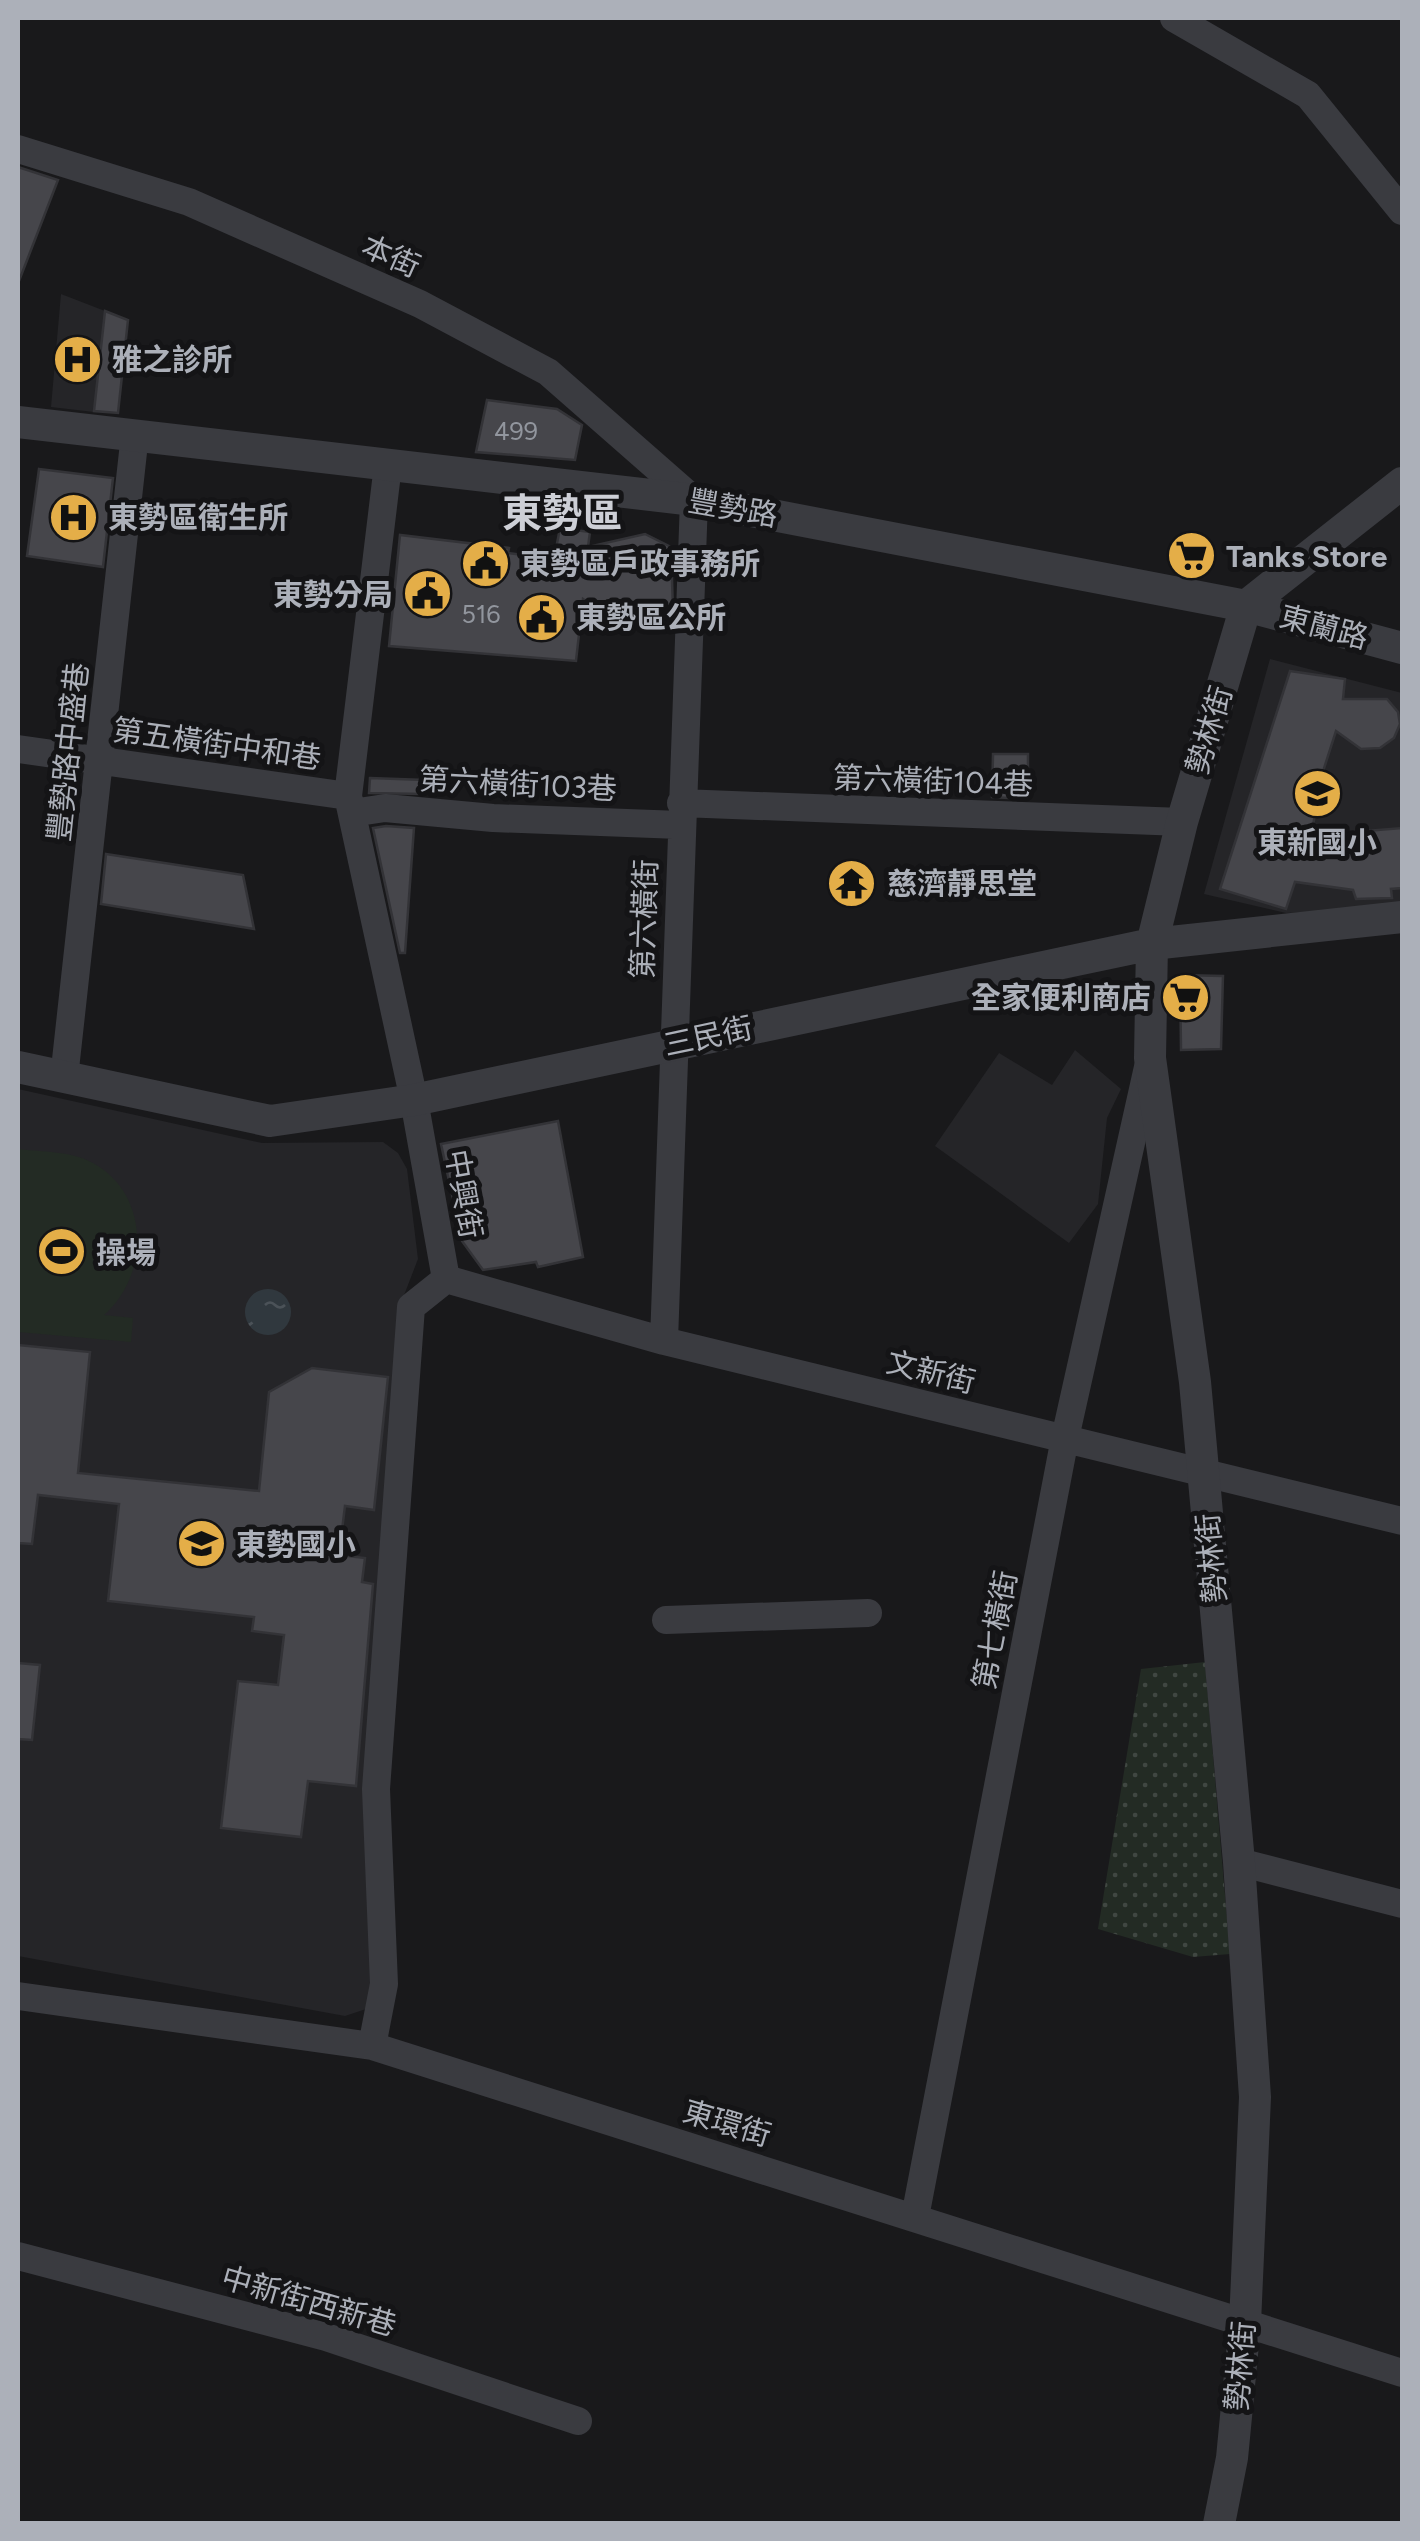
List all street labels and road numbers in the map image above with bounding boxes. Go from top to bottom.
street label: 本街 [356,227,426,285]
street label: 豐勢路 [685,482,781,534]
street label: 東蘭路 [1276,597,1372,657]
street label: 豐勢路中盛巷 [40,661,96,843]
street label: 勢林街 [1178,682,1240,778]
street label: 第五橫街中和巷 [110,711,324,777]
street label: 第六橫街104巷 [832,759,1034,803]
street label: 第六橫街103巷 [418,760,618,808]
street label: 第六橫街 [623,858,665,980]
street label: 三民街 [660,1009,756,1063]
street label: 中興街 [438,1146,490,1242]
street label: 文新街 [883,1343,979,1401]
street label: 勢林街 [1189,1512,1233,1604]
street label: 第七橫街 [965,1568,1025,1692]
street label: 東環街 [679,2092,775,2154]
street label: 中新街西新巷 [217,2258,401,2344]
street label: 勢林街 [1218,2320,1262,2412]

